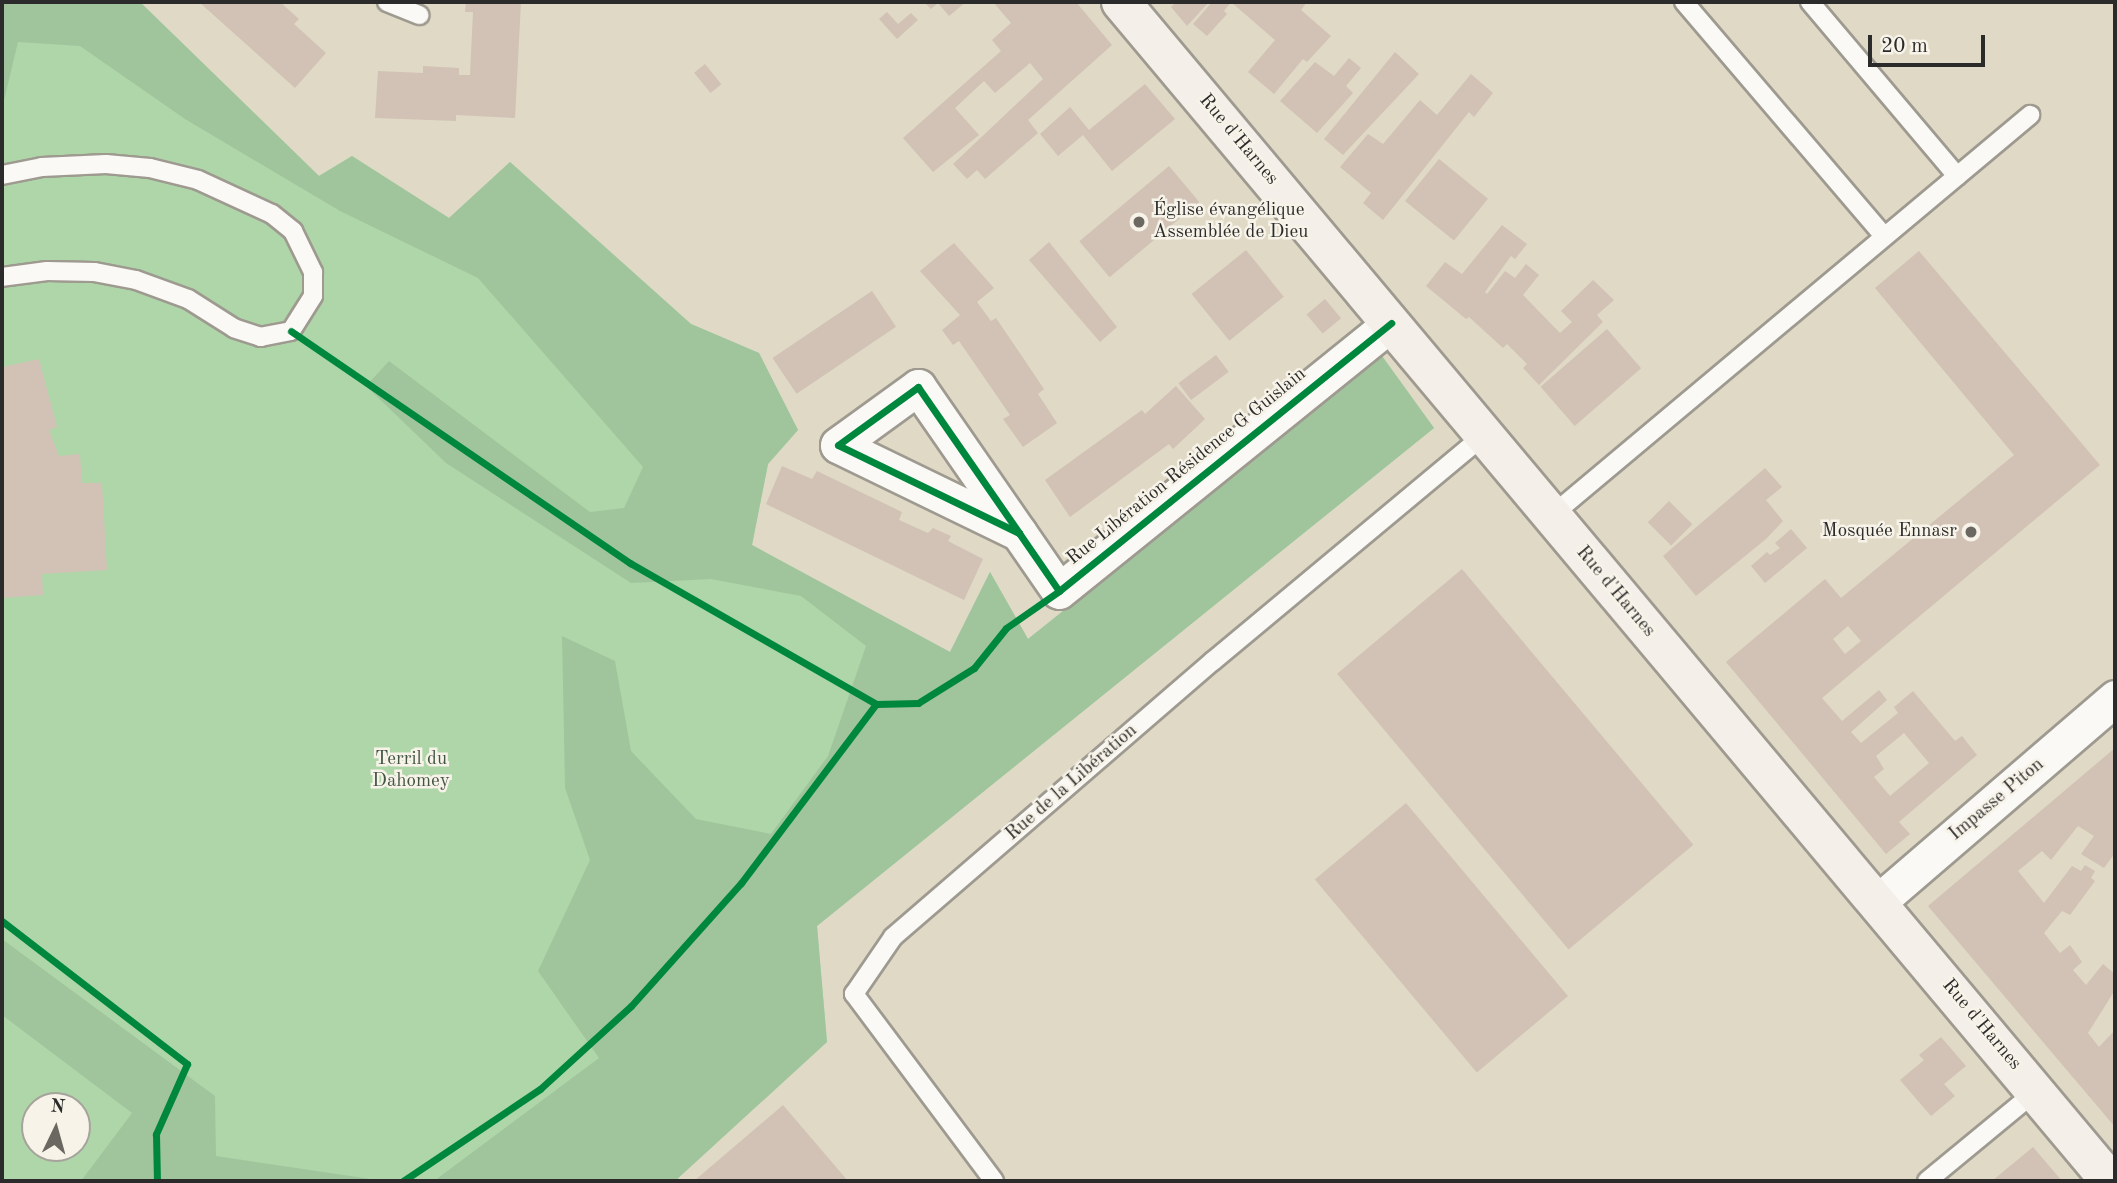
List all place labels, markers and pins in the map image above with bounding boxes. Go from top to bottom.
place label: Église évangélique Assemblée de Dieu [1153,200,1308,244]
marker: Église évangélique Assemblée de Dieu [1131,214,1147,230]
place label: Mosquée Ennasr [1822,521,1957,543]
marker: Mosquée Ennasr [1963,524,1979,540]

